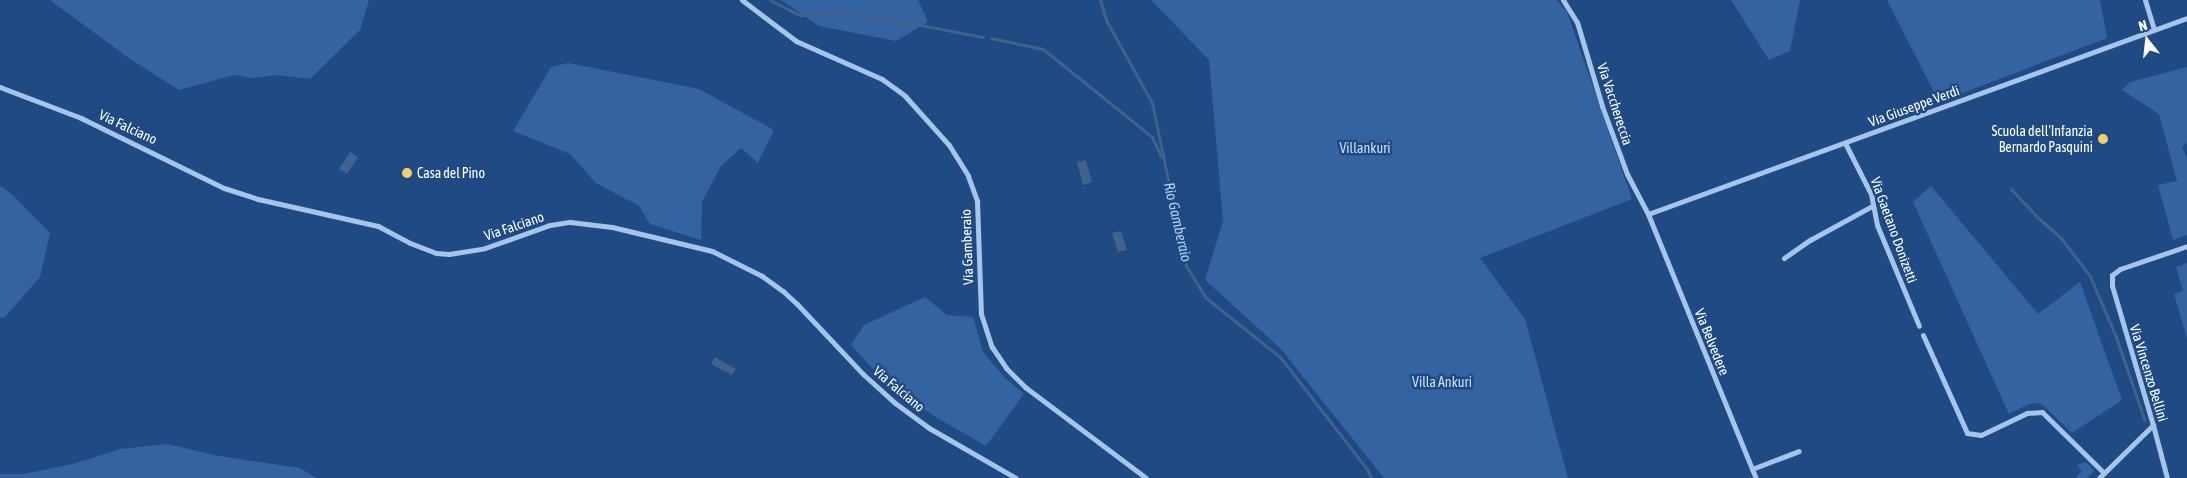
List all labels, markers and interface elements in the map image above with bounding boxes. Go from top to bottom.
north arrow [2122,15,2172,65]
text: N [2137,17,2149,34]
street label: Via Vacchereccia [1594,61,1636,147]
street label: Via Giuseppe Verdi [1866,82,1962,130]
street label: Via Falciano [96,106,160,148]
place label: Scuola dell'Infanzia Bernardo Pasquini [1991,123,2093,156]
marker: Scuola dell'Infanzia Bernardo Pasquini [2097,133,2109,145]
park label: Villankuri [1339,140,1391,156]
place label: Casa del Pino [417,165,485,181]
marker: Casa del Pino [401,167,413,179]
street label: Via Gaetano Donizetti [1867,175,1921,285]
water label: Rio Gamberaio [1160,180,1196,264]
street label: Via Falciano [482,208,546,244]
street label: Via Gamberaio [957,209,977,285]
street label: Via Belvedere [1691,306,1733,378]
street label: Via Vincenzo Bellini [2126,322,2172,424]
street label: Via Falciano [870,363,928,415]
park label: Villa Ankuri [1412,374,1472,390]

